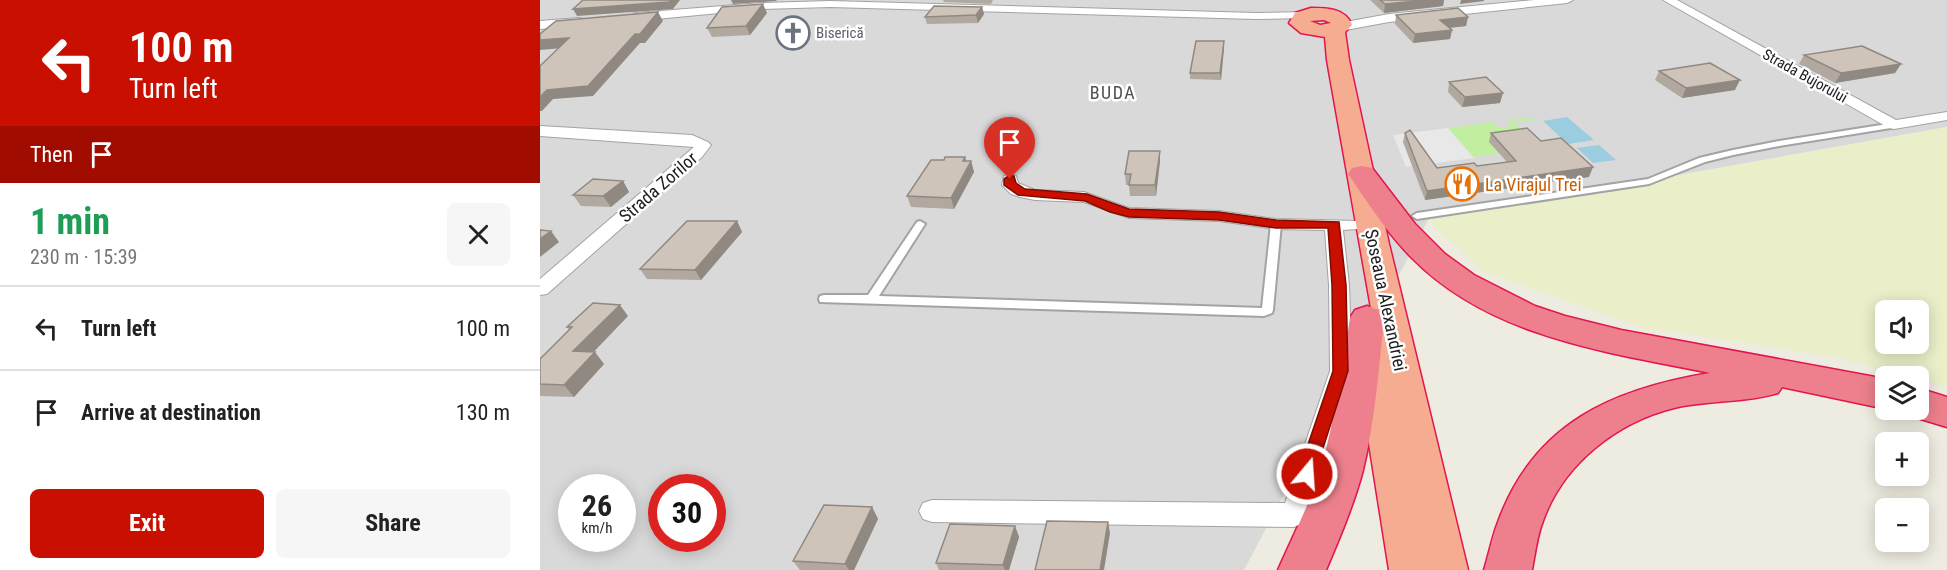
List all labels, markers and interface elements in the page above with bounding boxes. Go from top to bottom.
church icon: Biserică [775,15,811,51]
text: 100 m [129,23,234,72]
icon: left [30,24,108,102]
place label: Biserică [816,24,864,42]
street label: Strada Bujorului [1760,45,1850,107]
text: Turn left [129,73,218,105]
district label: BUDA [1090,82,1136,103]
pin [984,117,1035,179]
icon: arrive [993,126,1026,159]
icon: arrive [85,138,118,171]
text: Then [30,142,73,167]
street label: Strada Zorilor [615,147,702,227]
restaurant icon: La Virajul Trei [1444,166,1480,202]
place label: La Virajul Trei [1485,174,1582,195]
text: 1 min [30,201,110,243]
button: close [447,203,510,266]
street label: Șoseaua Alexandriei [1360,227,1411,373]
text: 230 m · 15:39 [30,245,137,269]
map controls [1875,300,1929,552]
button: sound [1875,300,1929,354]
icon: left [30,312,63,345]
text: Turn left [81,316,156,341]
text: 100 m [456,316,510,341]
button: layers [1875,366,1929,420]
icon: arrive [30,396,63,429]
text: Arrive at destination [81,400,261,425]
text: 130 m [456,400,510,425]
button: + [1875,432,1929,486]
position arrow [1275,442,1339,506]
speed limit sign: 30 [648,474,726,552]
text: 26 [582,488,612,523]
button: Exit [30,489,264,558]
button: Share [276,489,510,558]
button: − [1875,498,1929,552]
text: km/h [582,519,612,537]

